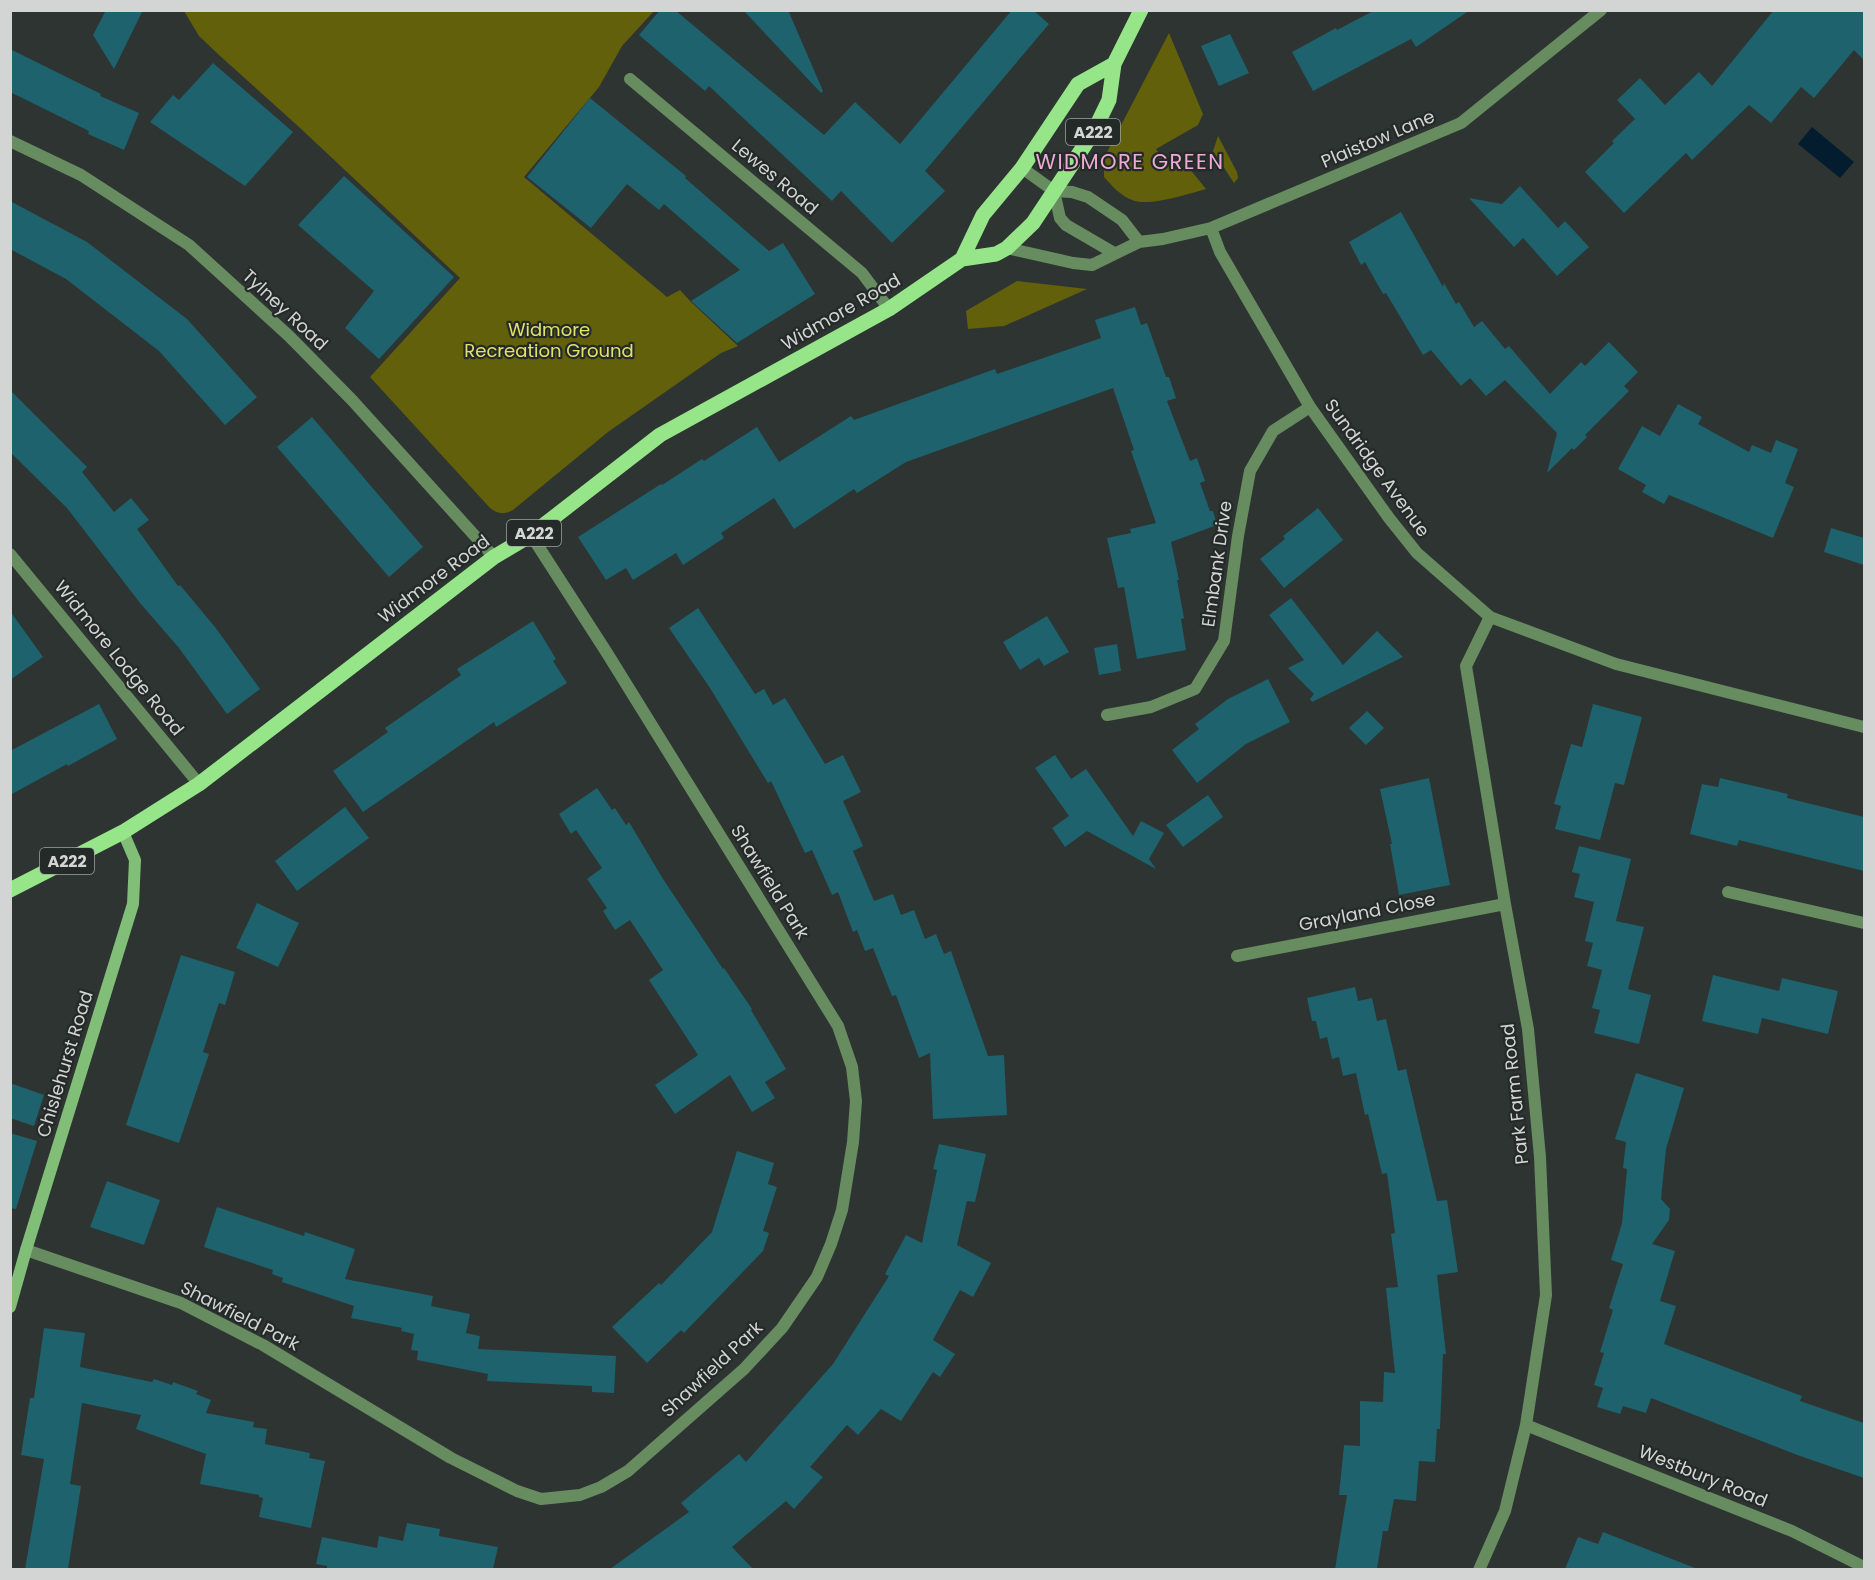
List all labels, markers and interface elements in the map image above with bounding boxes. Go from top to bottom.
street label: Plaistow Lane [1317,103,1438,174]
road number: A222 [1066,119,1120,145]
street label: Lewes Road [727,133,824,220]
district label: WIDMORE GREEN [1035,147,1225,176]
street label: Tylney Road [237,263,334,356]
street label: Widmore Road [777,267,905,356]
park label: Widmore Recreation Ground [464,317,634,363]
street label: Sundridge Avenue [1319,394,1436,542]
street label: Elmbank Drive [1195,499,1238,629]
road number: A222 [507,520,561,546]
street label: Widmore Road [373,528,495,629]
street label: Widmore Lodge Road [49,575,190,741]
street label: Shawfield Park [725,820,816,944]
road number: A222 [40,848,94,874]
street label: Grayland Close [1297,886,1437,937]
street label: Chislehurst Road [30,987,99,1140]
street label: Park Farm Road [1495,1022,1534,1166]
street label: Shawfield Park [176,1275,305,1357]
street label: Shawfield Park [655,1314,768,1422]
street label: Westbury Road [1635,1438,1771,1513]

